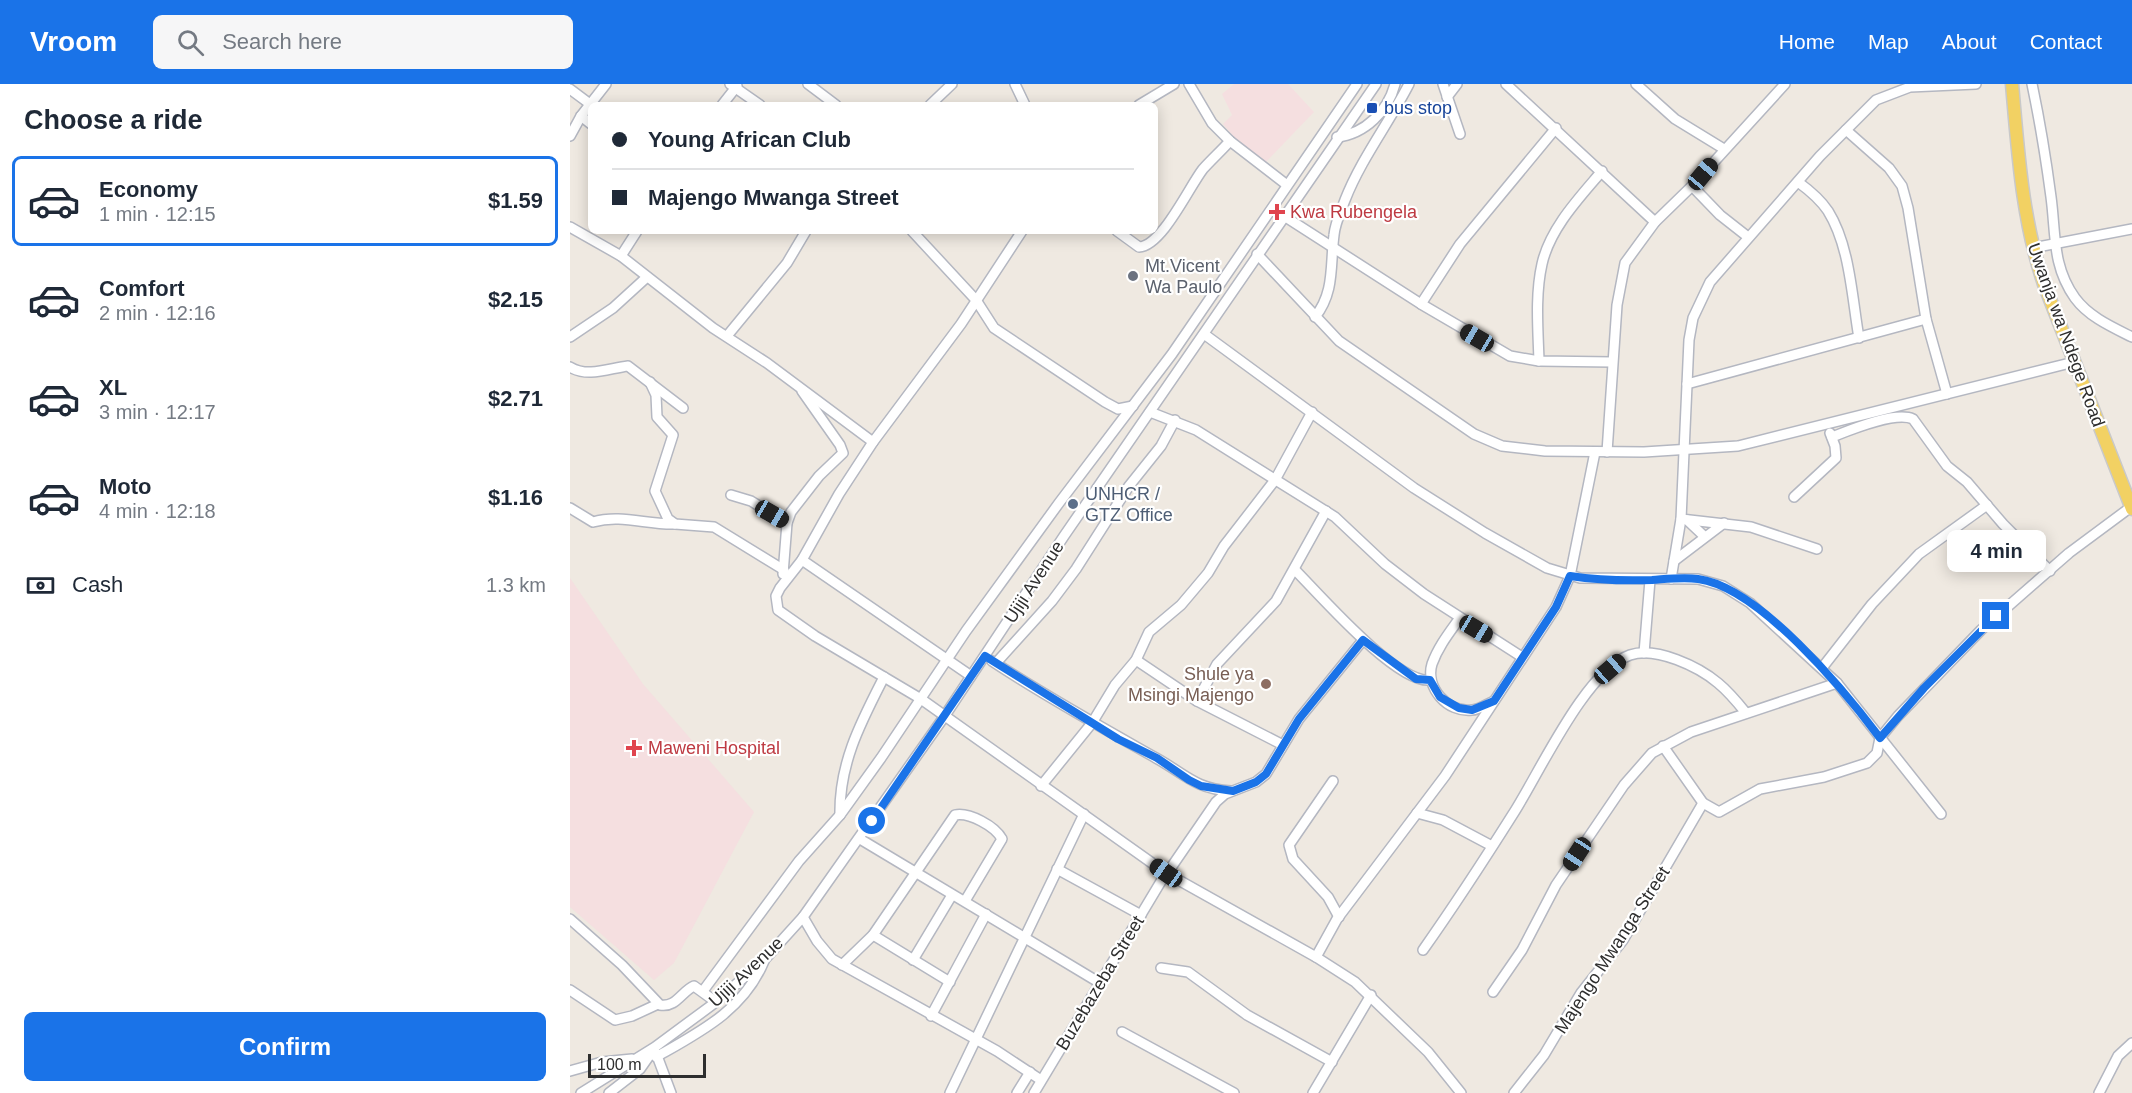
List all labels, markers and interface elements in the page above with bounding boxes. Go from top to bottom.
search box [153,15,573,69]
text: Vroom [30,26,117,57]
icon: search [174,26,207,59]
text: Search here [222,29,342,54]
text: Home [1779,30,1835,53]
text: Map [1868,30,1909,53]
text: About [1942,30,1997,53]
text: Contact [2030,30,2102,53]
place label: bus stop [1384,98,1452,118]
marker: bus stop [1365,101,1379,115]
text: Choose a ride [24,105,203,135]
text: Young African Club [648,127,851,152]
car [1685,154,1721,194]
icon: car [27,174,81,228]
text: Economy [99,177,198,202]
text: Majengo Mwanga Street [648,185,899,210]
text: $1.59 [488,188,543,213]
place label: Kwa Rubengela [1290,202,1418,222]
text: 1 min · 12:15 [99,203,216,225]
marker: Kwa Rubengela [1268,203,1286,221]
street label: Uwanja wa Ndege Road [2023,240,2109,430]
place label: Mt.Vicent Wa Paulo [1145,256,1222,297]
marker: Mt.Vicent Wa Paulo [1126,269,1140,283]
icon: car [27,273,81,327]
text: Comfort [99,276,185,301]
text: $2.15 [488,287,543,312]
text: 2 min · 12:16 [99,302,216,324]
car [1457,321,1497,355]
icon: car [27,372,81,426]
text: XL [99,375,127,400]
text: $2.71 [488,386,543,411]
text: 3 min · 12:17 [99,401,216,423]
icon: car [27,471,81,525]
text: Moto [99,474,152,499]
place label: UNHCR / GTZ Office [1085,484,1173,525]
text: $1.16 [488,485,543,510]
car [752,497,792,531]
marker: UNHCR / GTZ Office [1066,497,1080,511]
text: 4 min · 12:18 [99,500,216,522]
callout: 4 min [1946,529,2046,571]
street label: Ujiji Avenue [1000,537,1068,627]
text: 4 min [1970,540,2023,562]
icon: cash [24,569,57,602]
text: Cash [72,572,123,597]
text: 1.3 km [486,574,546,596]
route end [1982,602,2009,629]
car [1456,612,1496,646]
car [1591,650,1629,688]
place label: Shule ya Msingi Majengo [1128,664,1255,705]
marker: Shule ya Msingi Majengo [1259,677,1273,691]
place label: Maweni Hospital [648,738,780,758]
marker: Maweni Hospital [625,739,643,757]
route start [858,807,885,834]
car [1560,834,1594,874]
car [1146,855,1186,891]
street label: Majengo Mwanga Street [1550,863,1674,1037]
street label: Buzebazeba Street [1052,912,1148,1054]
street label: Ujiji Avenue [705,933,787,1011]
button: Confirm [24,1012,546,1081]
scale bar [588,1051,706,1078]
text: 100 m [597,1056,641,1073]

